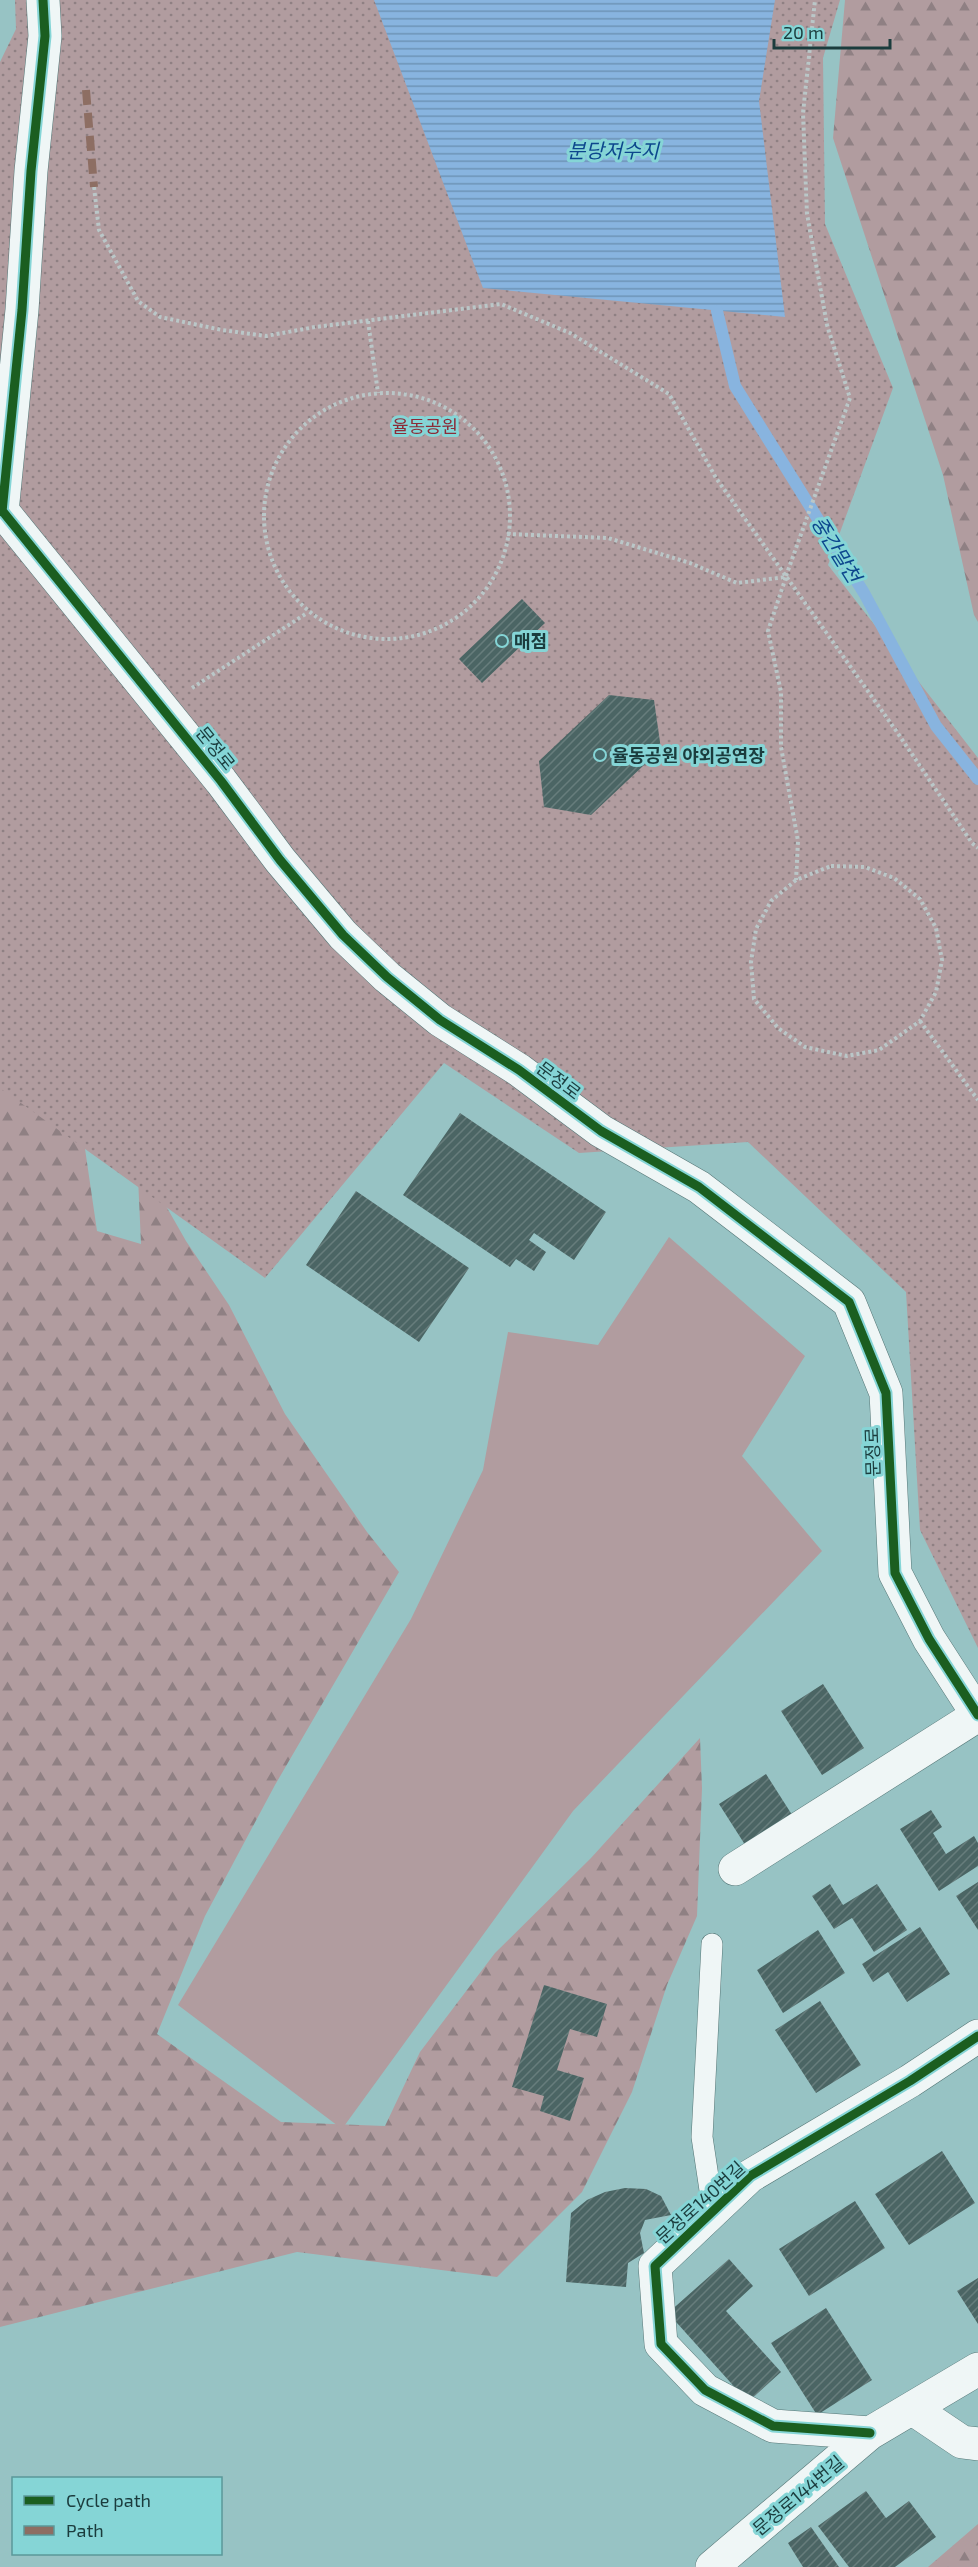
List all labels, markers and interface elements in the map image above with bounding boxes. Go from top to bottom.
scale bar [774,12,890,50]
text: 20 m [783,21,824,43]
water label: 분당저수지 [567,138,661,162]
park label: 율동공원 [392,415,458,437]
water label: 중간말천 [807,511,868,589]
place label: 매점 [514,630,547,652]
marker: 매점 [495,634,509,648]
street label: 문정로 [192,722,240,774]
place label: 율동공원 야외공연장 [612,744,765,766]
marker: 율동공원 야외공연장 [593,748,607,762]
street label: 문정로 [533,1056,585,1104]
street label: 문정로 [860,1427,884,1477]
street label: 문정로140번길 [651,2156,749,2248]
street label: 문정로144번길 [748,2451,848,2539]
legend [12,2477,222,2555]
text: Cycle path [66,2489,151,2511]
text: Path [66,2519,104,2541]

